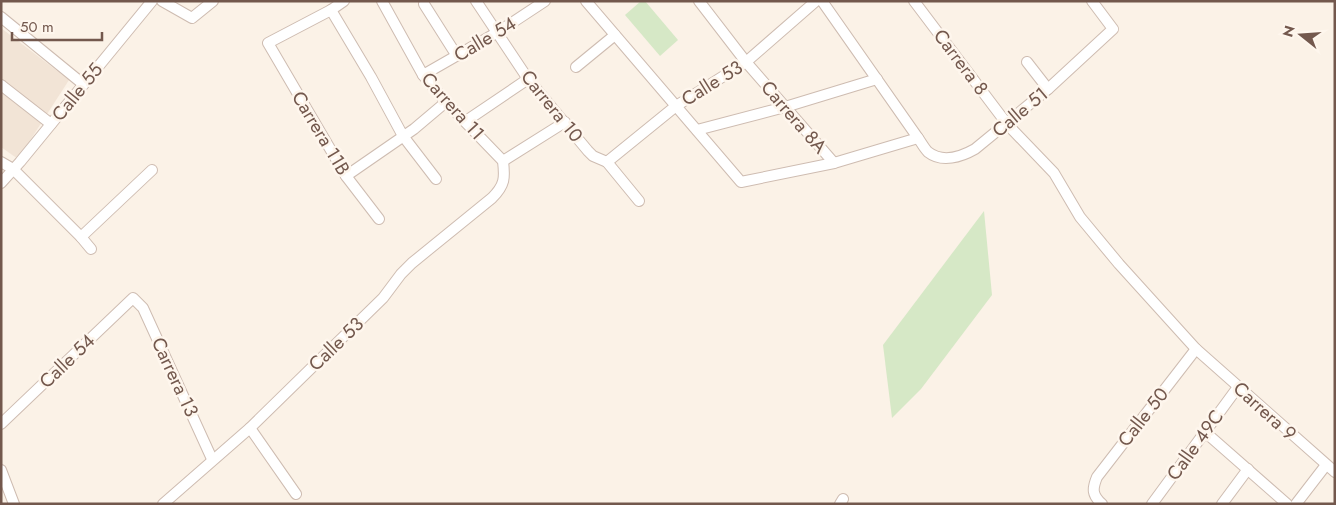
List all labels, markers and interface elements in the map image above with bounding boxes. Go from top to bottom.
scale bar [12,10,102,42]
street label: Calle 54 [449,10,521,68]
north arrow [1276,10,1326,60]
text: 50 m [20,16,54,38]
street label: Carrera 8 [927,23,995,101]
text: N [1277,23,1300,39]
street label: Calle 53 [676,54,748,112]
street label: Calle 55 [45,57,109,127]
street label: Carrera 10 [514,64,590,148]
street label: Carrera 11 [415,66,491,146]
street label: Carrera 8A [755,75,834,160]
street label: Calle 51 [986,81,1054,143]
street label: Carrera 11B [285,86,357,180]
street label: Calle 53 [302,311,370,377]
street label: Calle 54 [33,328,101,394]
street label: Carrera 13 [145,333,205,421]
street label: Carrera 9 [1227,375,1303,447]
street label: Calle 50 [1111,382,1175,452]
street label: Calle 49C [1160,404,1230,486]

